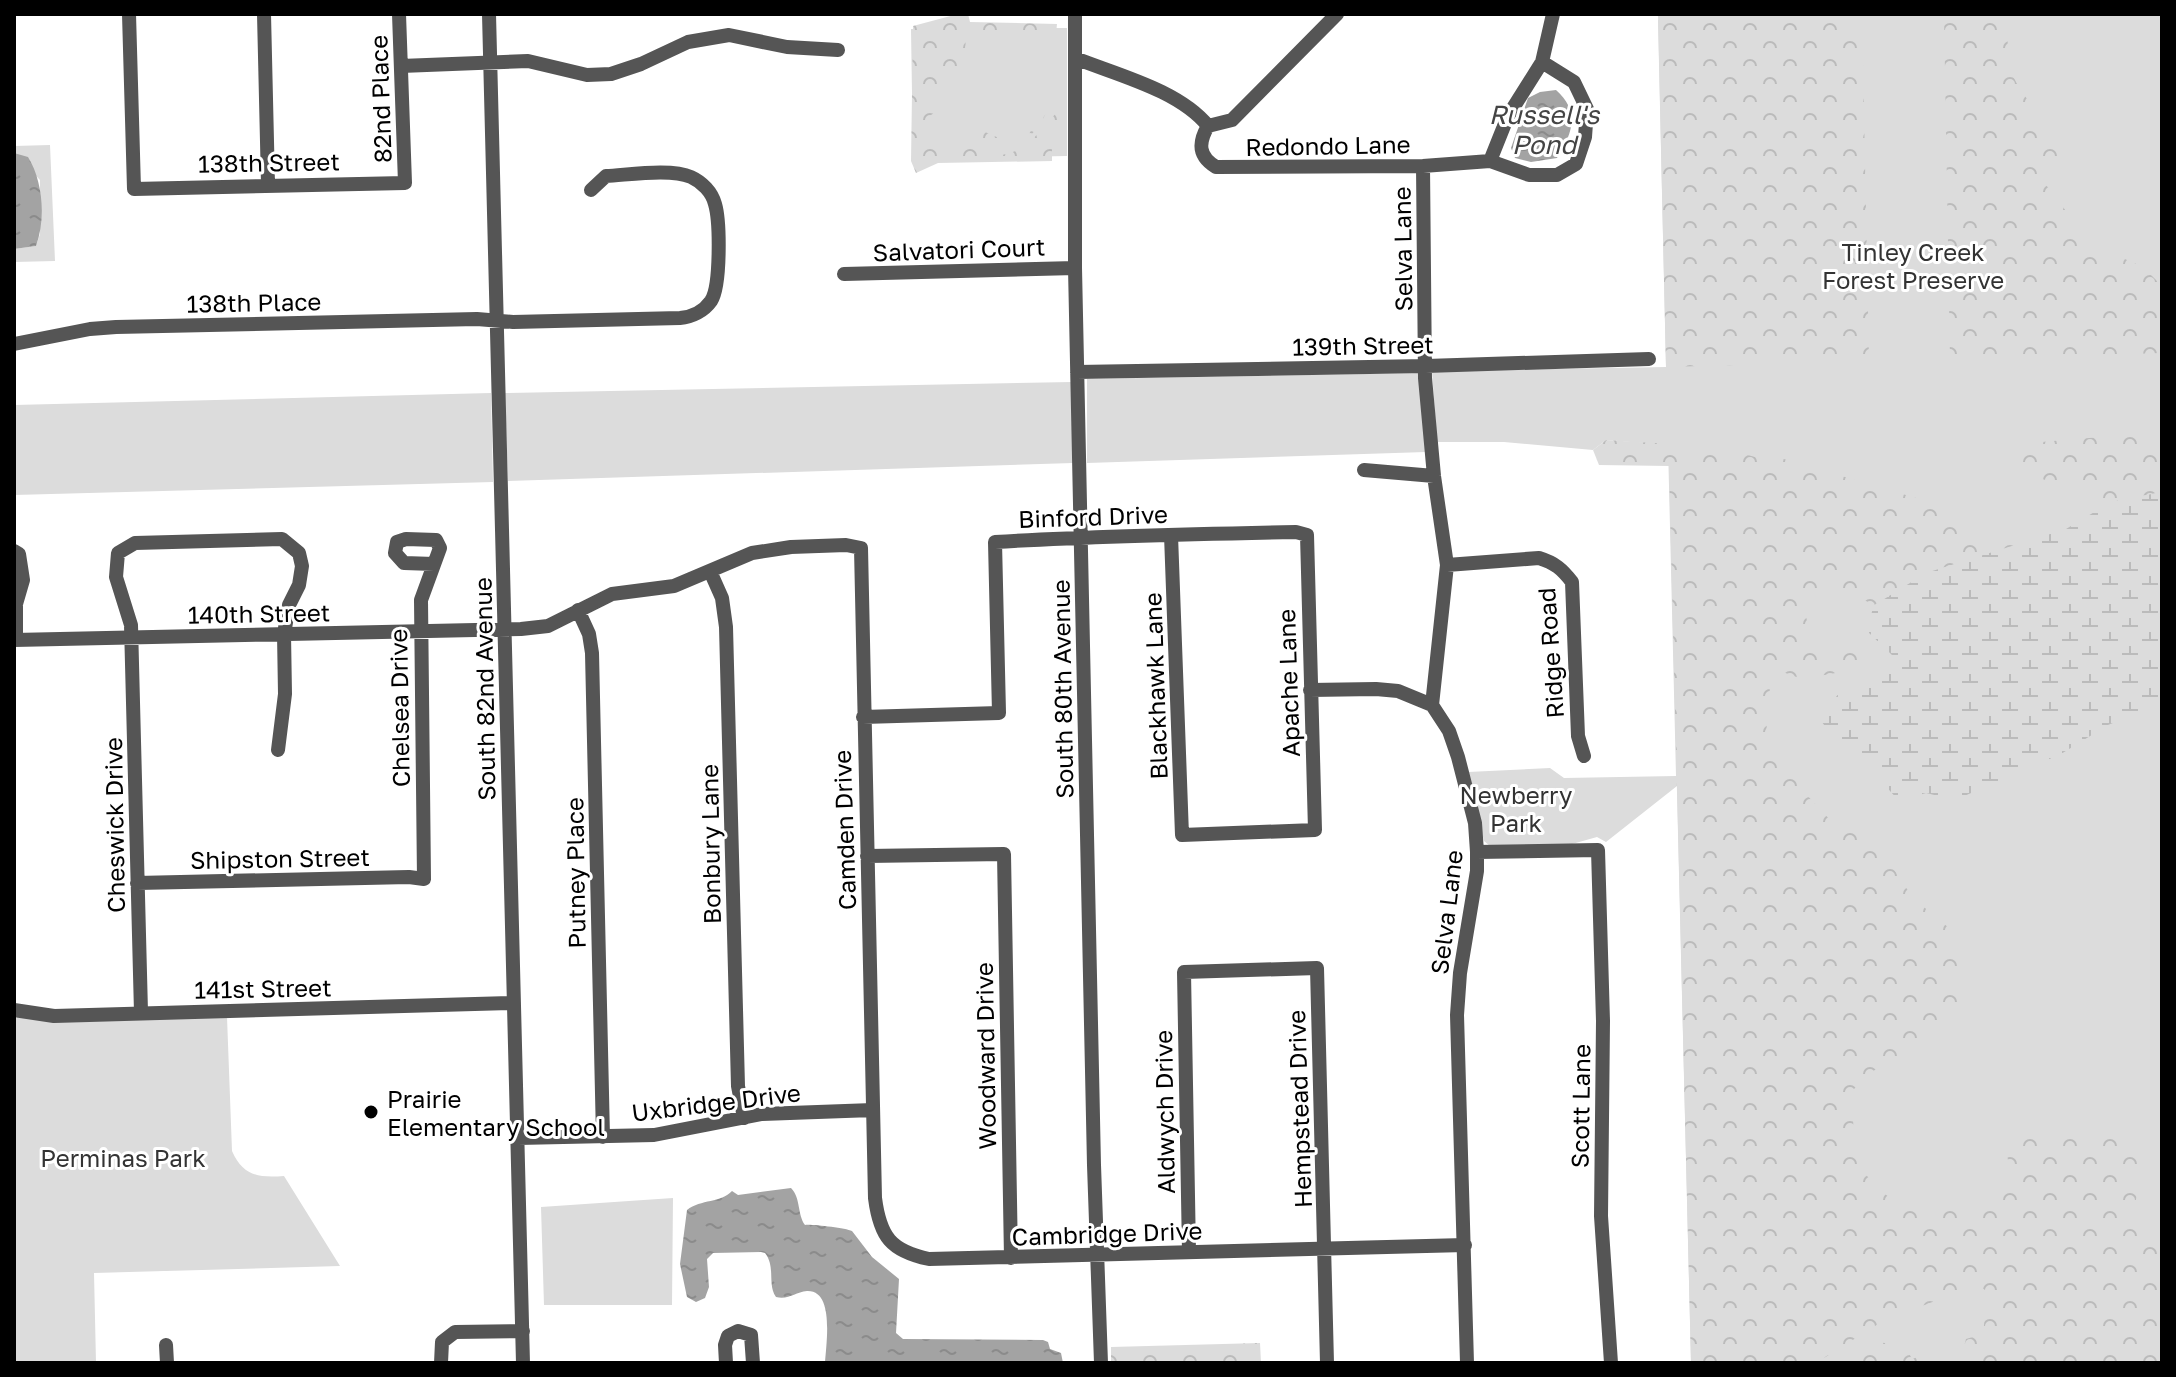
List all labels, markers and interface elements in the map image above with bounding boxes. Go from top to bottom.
street label: 82nd Place [363,35,397,163]
water label: Russell's Pond [1489,99,1601,160]
street label: Redondo Lane [1245,129,1411,161]
street label: 138th Street [198,146,340,178]
street label: Selva Lane [1386,186,1418,312]
street label: Salvatori Court [872,231,1046,267]
park label: Tinley Creek Forest Preserve [1822,237,2004,294]
street label: 138th Place [186,286,322,318]
street label: 139th Street [1292,329,1434,361]
street label: Binford Drive [1018,499,1168,533]
street label: South 82nd Avenue [468,577,500,801]
street label: South 80th Avenue [1046,579,1078,799]
street label: Ridge Road [1531,587,1569,719]
street label: Blackhawk Lane [1137,592,1173,780]
street label: 140th Street [187,597,331,629]
street label: Apache Lane [1271,608,1305,758]
street label: Chelsea Drive [383,629,415,787]
street label: Cheswick Drive [98,737,130,913]
street label: Camden Drive [827,750,861,910]
street label: Bonbury Lane [694,764,726,924]
park label: Newberry Park [1460,780,1572,837]
street label: Putney Place [559,797,591,949]
street label: Shipston Street [190,842,370,874]
street label: Selva Lane [1424,848,1468,976]
street label: Woodward Drive [969,962,1001,1150]
street label: 141st Street [194,972,332,1004]
street label: Hempstead Drive [1281,1009,1317,1209]
street label: Aldwych Drive [1148,1030,1180,1194]
street label: Scott Lane [1564,1044,1596,1168]
street label: Uxbridge Drive [630,1077,802,1127]
place label: Prairie Elementary School [387,1084,605,1141]
marker: Prairie Elementary School [362,1103,380,1121]
park label: Perminas Park [40,1143,206,1172]
street label: Cambridge Drive [1011,1215,1203,1251]

